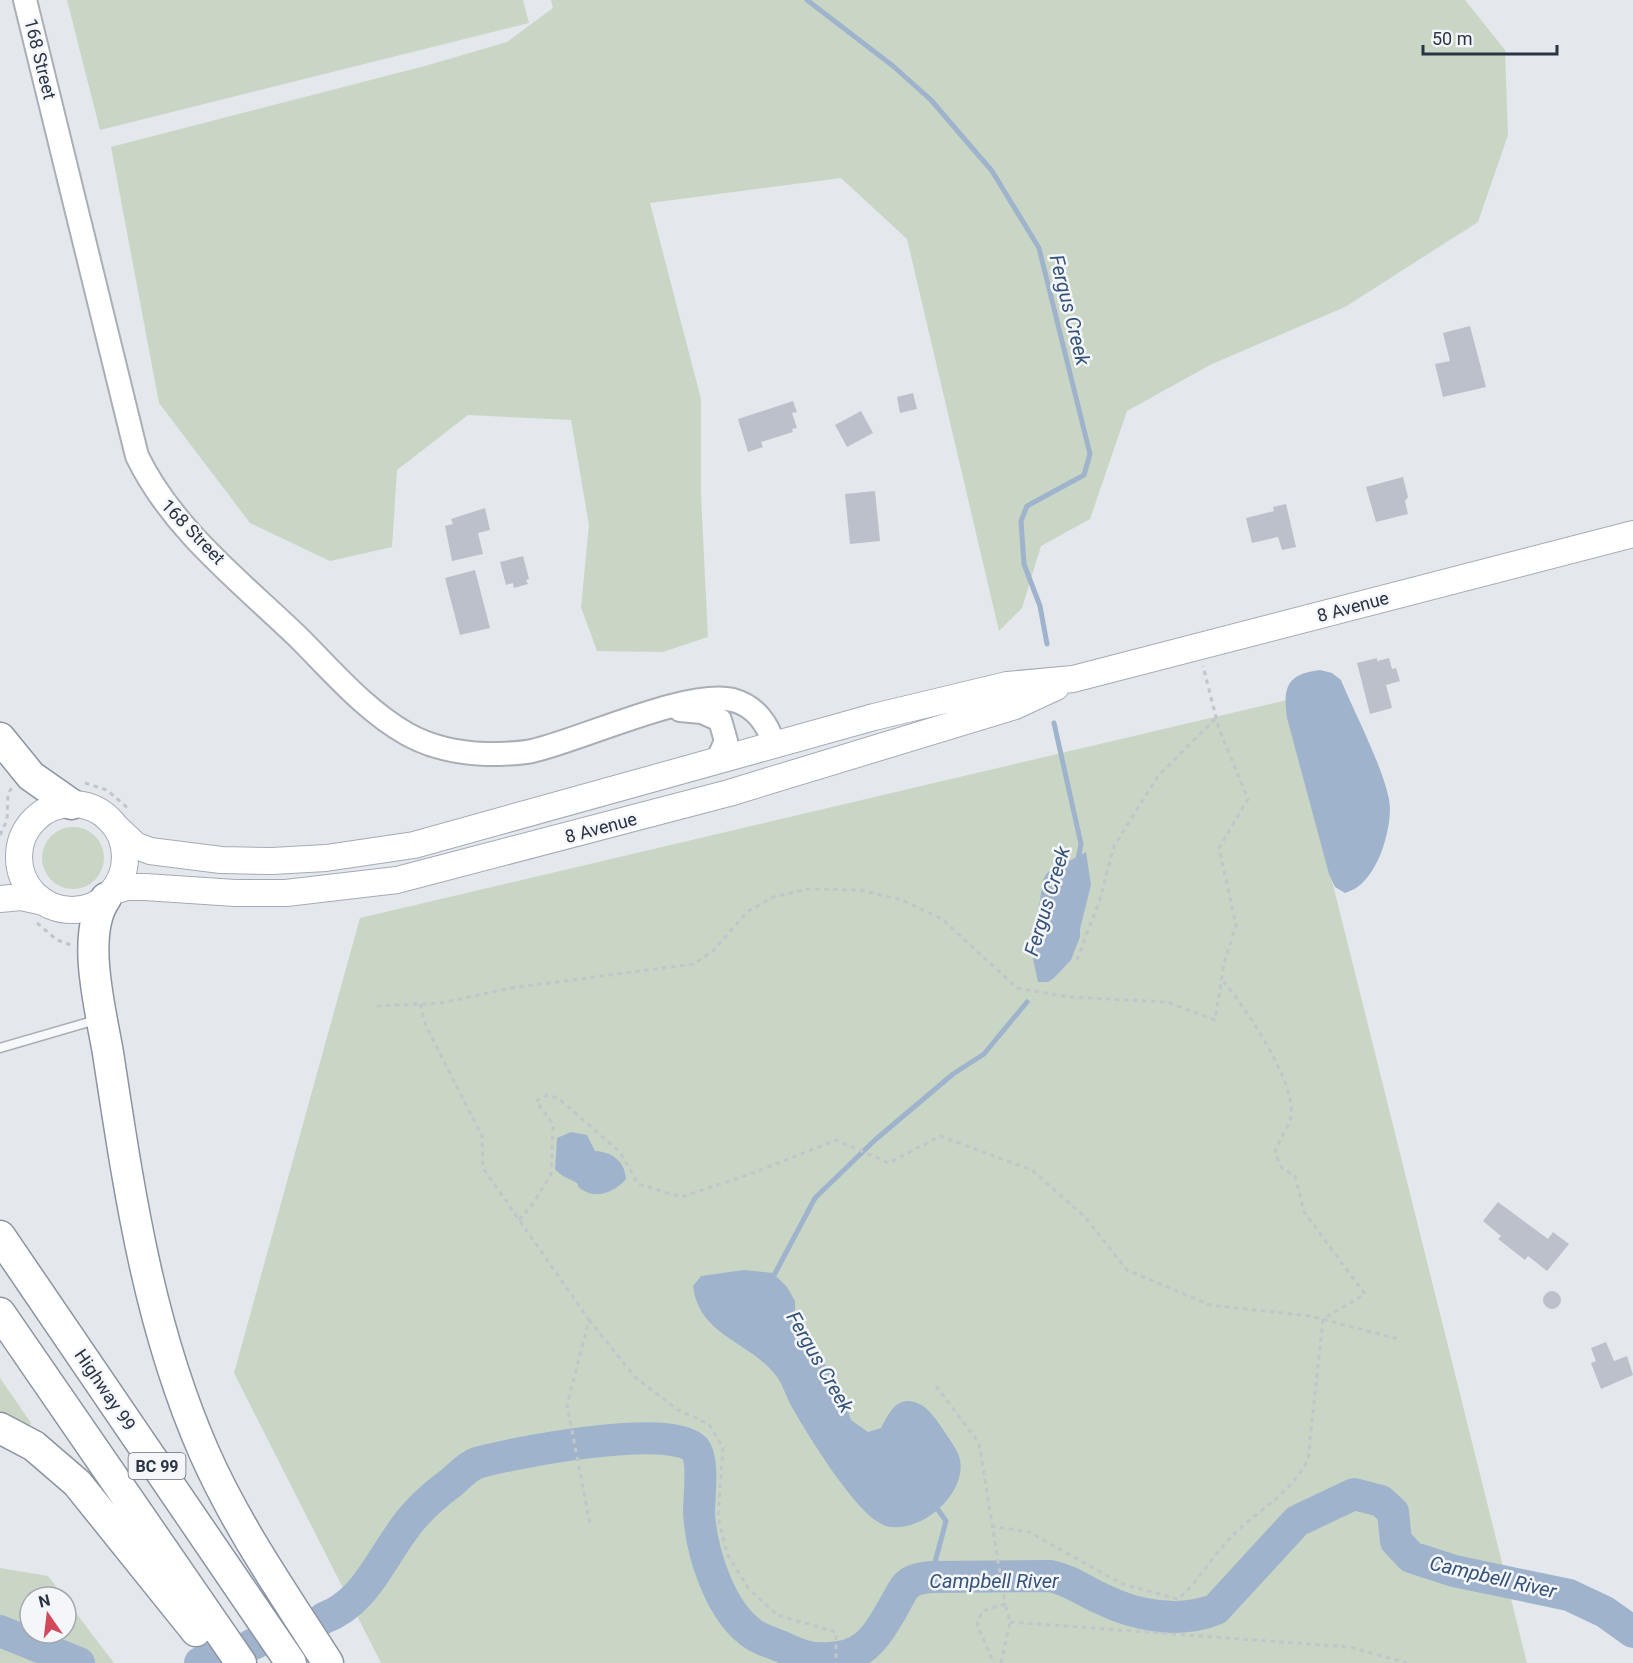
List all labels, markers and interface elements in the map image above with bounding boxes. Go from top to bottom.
street label: 168 Street [20,16,61,101]
scale bar [1423,18,1556,56]
text: 50 m [1432,28,1472,49]
water label: Fergus Creek [1045,252,1096,369]
street label: 168 Street [157,495,230,569]
street label: 8 Avenue [1315,587,1391,626]
street label: 8 Avenue [563,808,639,847]
water label: Fergus Creek [1019,842,1075,959]
water label: Fergus Creek [781,1307,859,1418]
street label: Highway 99 [71,1345,140,1434]
road number: BC 99 [128,1453,186,1479]
water label: Campbell River [1427,1551,1560,1604]
water label: Campbell River [929,1569,1060,1593]
north arrow [18,1585,78,1645]
text: N [37,1590,52,1612]

